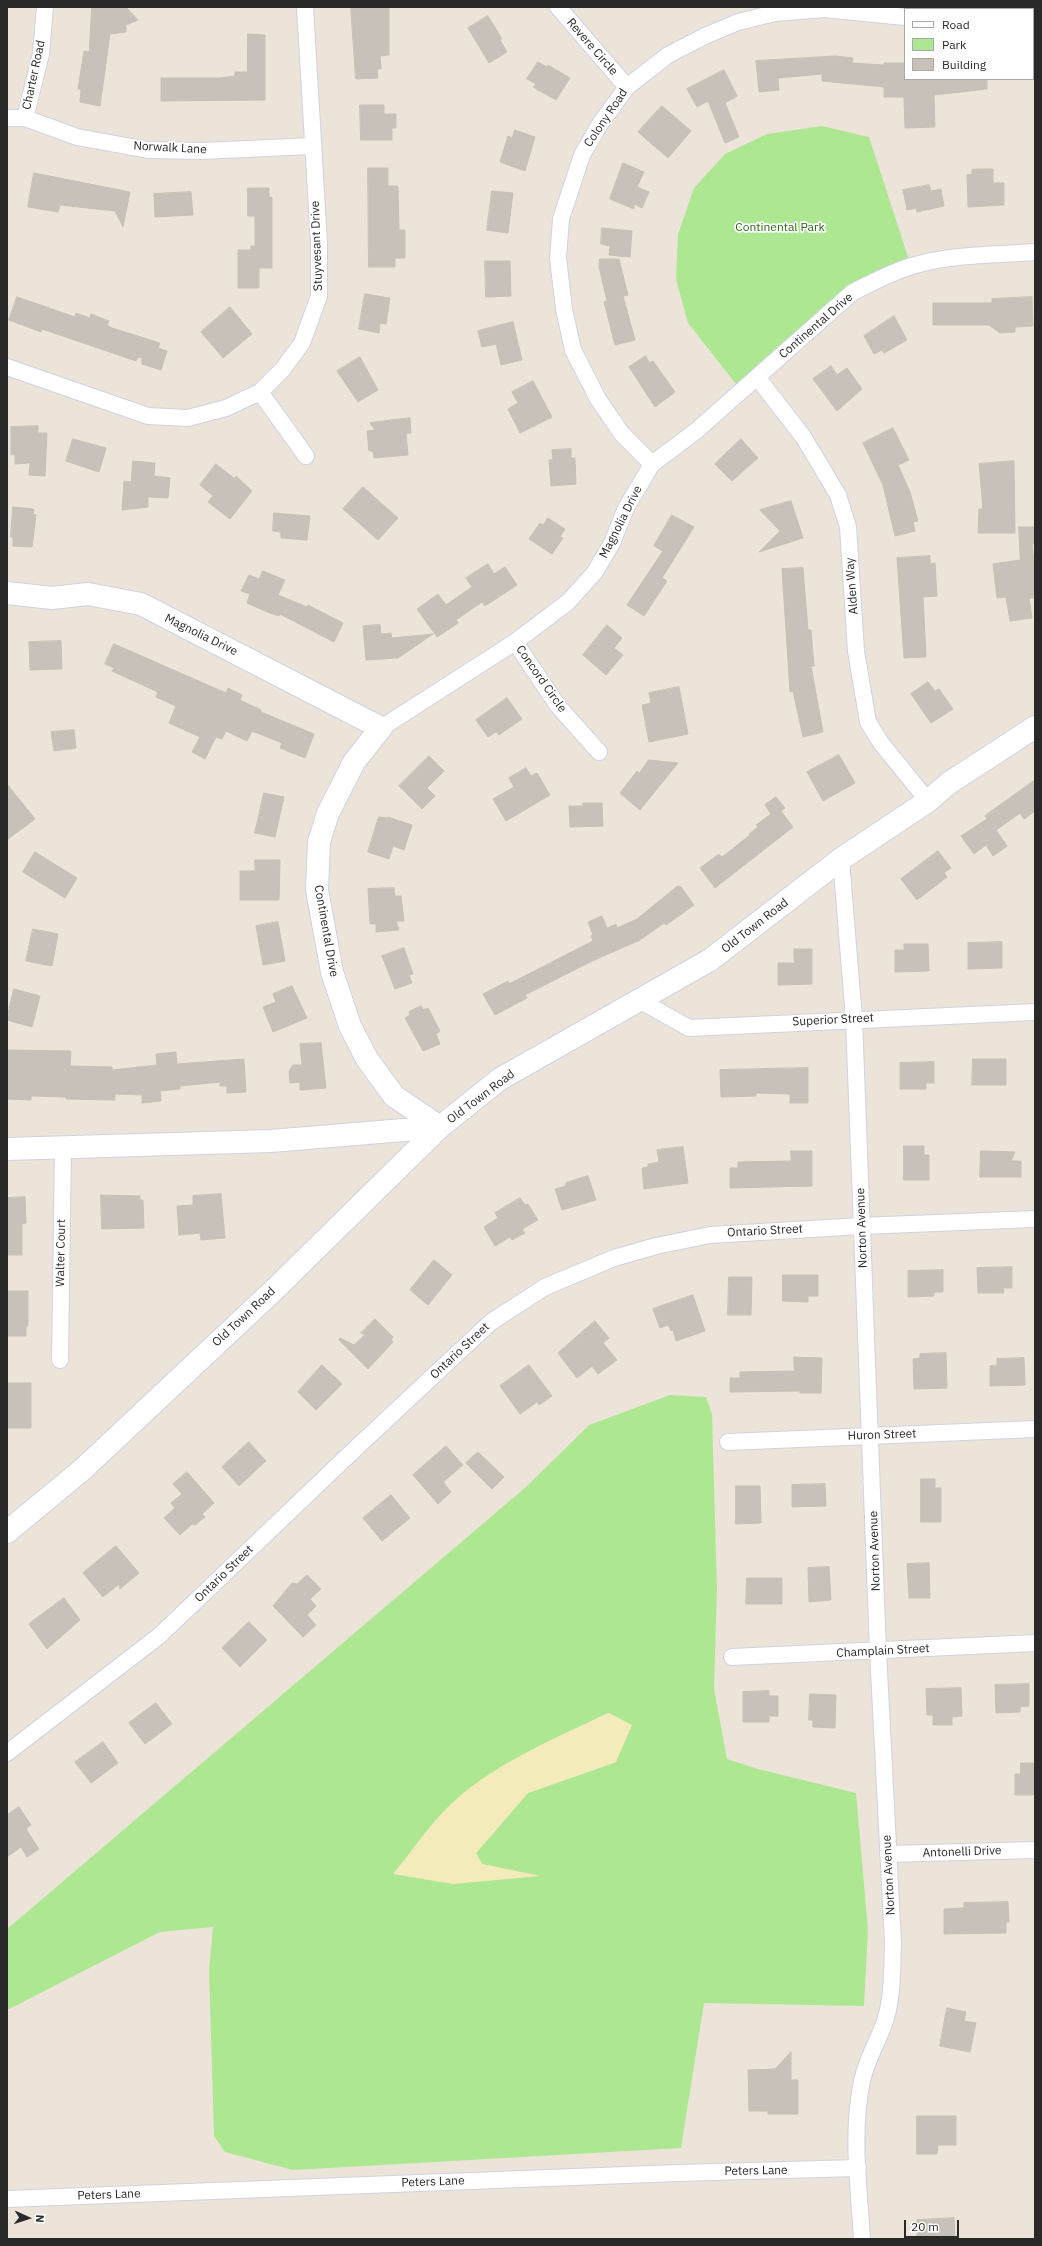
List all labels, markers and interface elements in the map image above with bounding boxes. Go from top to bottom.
legend [904,8,1034,80]
street label: Revere Circle [563,16,621,78]
text: Road [942,17,970,32]
text: Park [942,37,966,52]
street label: Charter Road [20,39,48,111]
text: Building [942,57,986,72]
street label: Colony Road [581,86,631,150]
street label: Norwalk Lane [133,139,207,157]
street label: Stuyvesant Drive [308,201,326,291]
park label: Continental Park [735,221,825,235]
street label: Continental Drive [776,290,856,362]
street label: Magnolia Drive [597,483,645,561]
street label: Alden Way [843,557,861,615]
street label: Magnolia Drive [162,611,240,659]
street label: Concord Circle [513,643,569,715]
street label: Continental Drive [311,884,341,978]
street label: Old Town Road [719,895,791,957]
street label: Superior Street [792,1011,874,1029]
street label: Old Town Road [444,1067,518,1127]
street label: Norton Avenue [853,1188,871,1268]
street label: Walter Court [53,1219,69,1287]
street label: Ontario Street [727,1222,803,1240]
street label: Old Town Road [210,1284,278,1350]
street label: Ontario Street [427,1320,493,1382]
street label: Huron Street [847,1427,917,1443]
street label: Norton Avenue [866,1511,884,1591]
street label: Ontario Street [192,1542,256,1606]
street label: Champlain Street [836,1641,930,1661]
street label: Norton Avenue [880,1835,898,1915]
street label: Antonelli Drive [922,1843,1002,1861]
street label: Peters Lane [724,2163,788,2179]
street label: Peters Lane [401,2174,465,2190]
street label: Peters Lane [77,2187,141,2203]
north arrow [8,2198,48,2238]
scale bar [906,2212,961,2238]
text: N [33,2214,47,2223]
text: 20 m [911,2219,939,2234]

